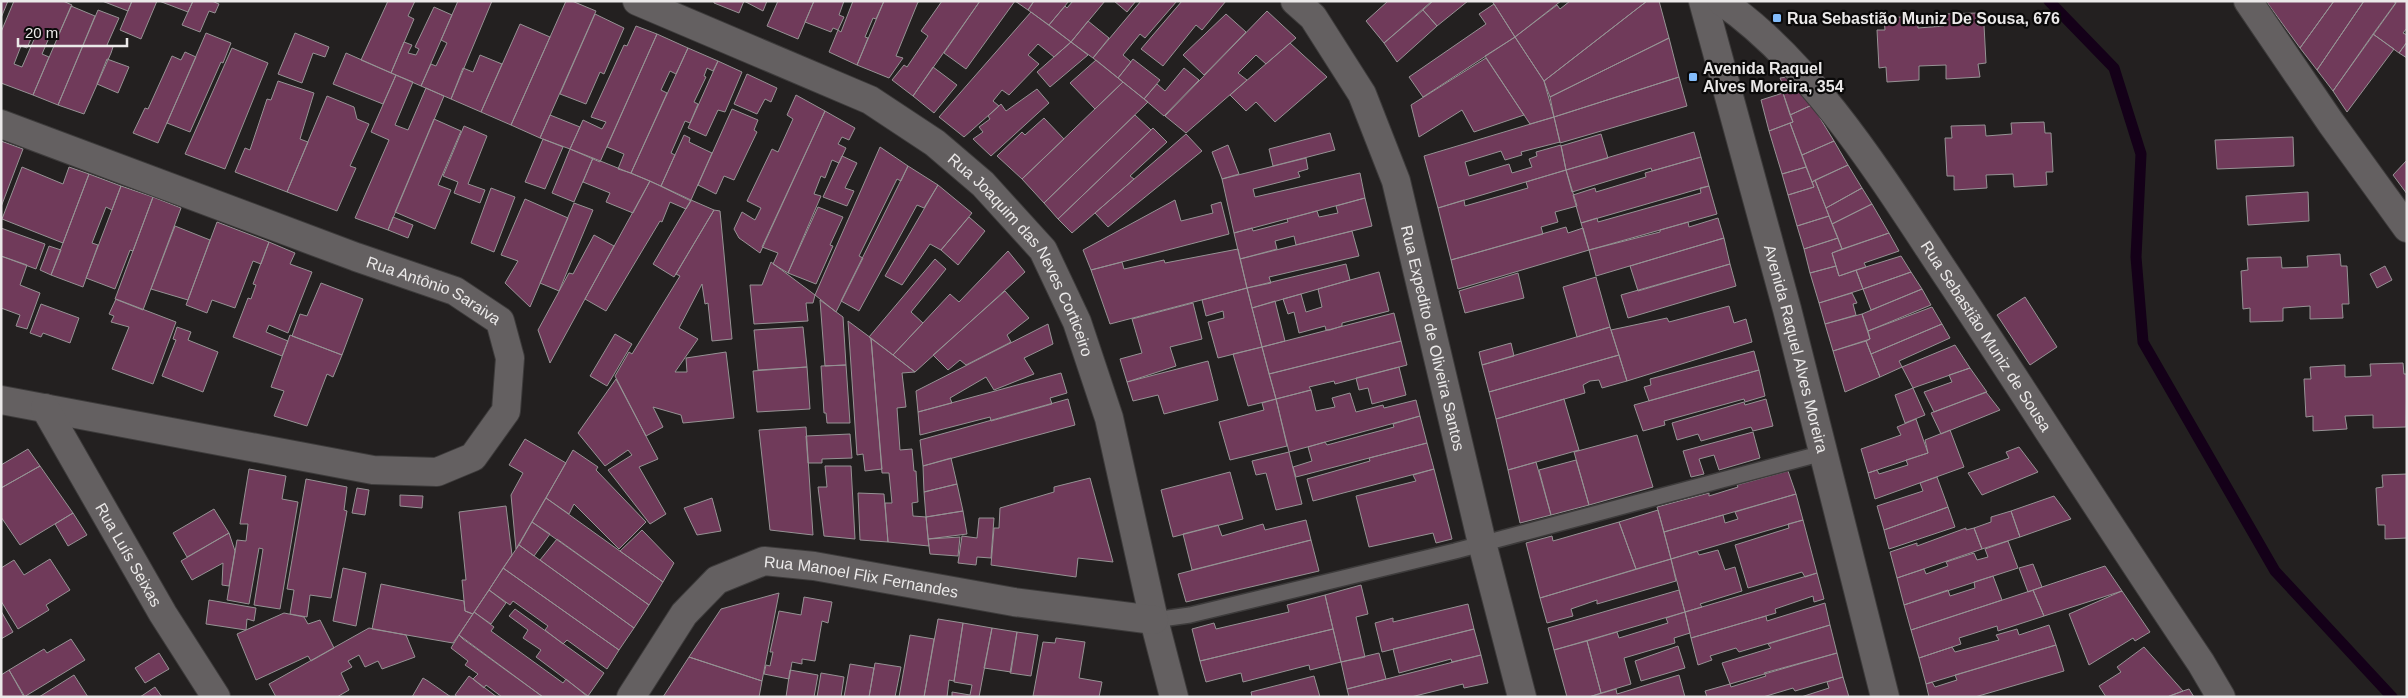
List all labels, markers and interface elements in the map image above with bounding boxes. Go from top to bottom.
place label: Rua Sebastião Muniz De Sousa, 676 [1787,10,2060,27]
marker: Rua Sebastião Muniz De Sousa, 676 [1771,12,1783,24]
scale bar [18,15,126,47]
text: 20 m [25,24,58,41]
place label: Avenida Raquel Alves Moreira, 354 [1703,60,1844,95]
marker: Avenida Raquel Alves Moreira, 354 [1687,71,1699,83]
street label: Rua Joaquim das Neves Corticeiro [945,150,1096,359]
street label: Rua Expedito de Oliveira Santos [1398,223,1468,453]
street label: Rua Sebastião Muniz de Sousa [1918,238,2055,435]
street label: Avenida Raquel Alves Moreira [1761,243,1831,455]
street label: Rua Antônio Saraiva [364,253,504,328]
street label: Rua Luís Seixas [92,500,165,610]
street label: Rua Manoel Flix Fernandes [763,553,960,601]

